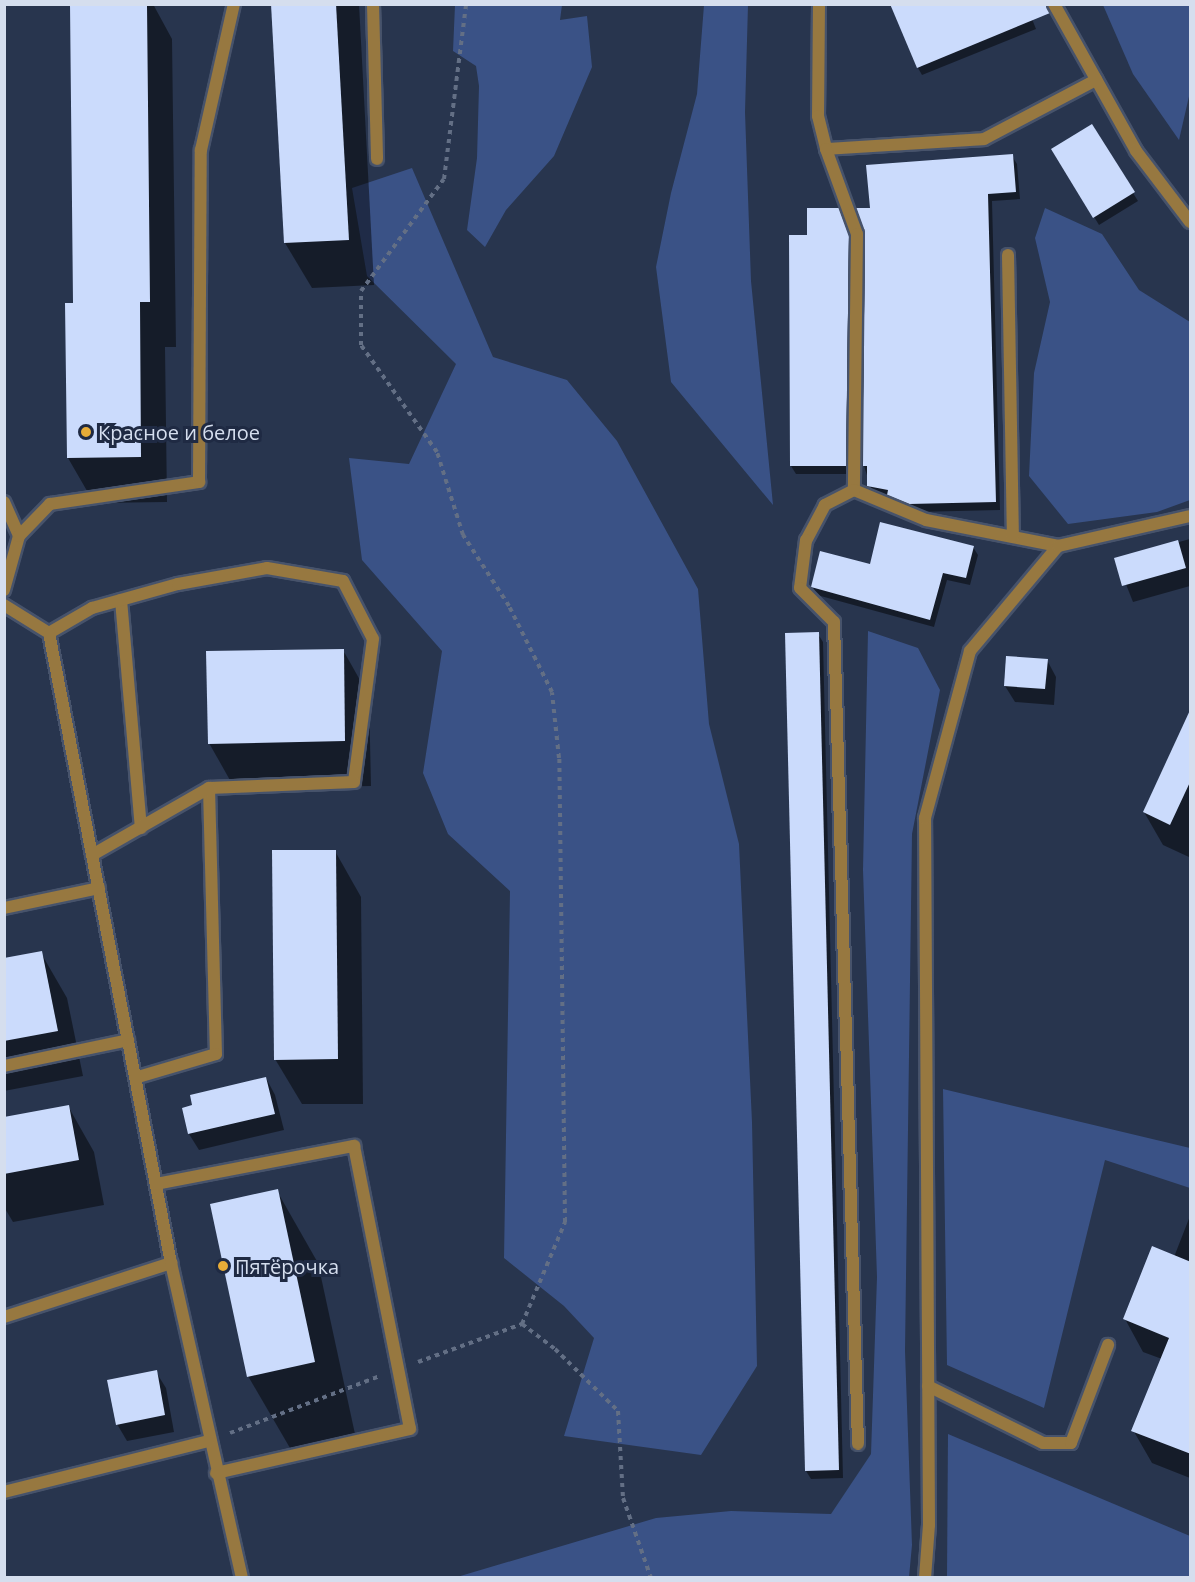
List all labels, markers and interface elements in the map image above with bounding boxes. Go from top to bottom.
place label: Красное и белое [98,420,260,444]
marker: Красное и белое [79,425,93,439]
place label: Пятёрочка [235,1254,339,1278]
marker: Пятёрочка [216,1259,230,1273]

